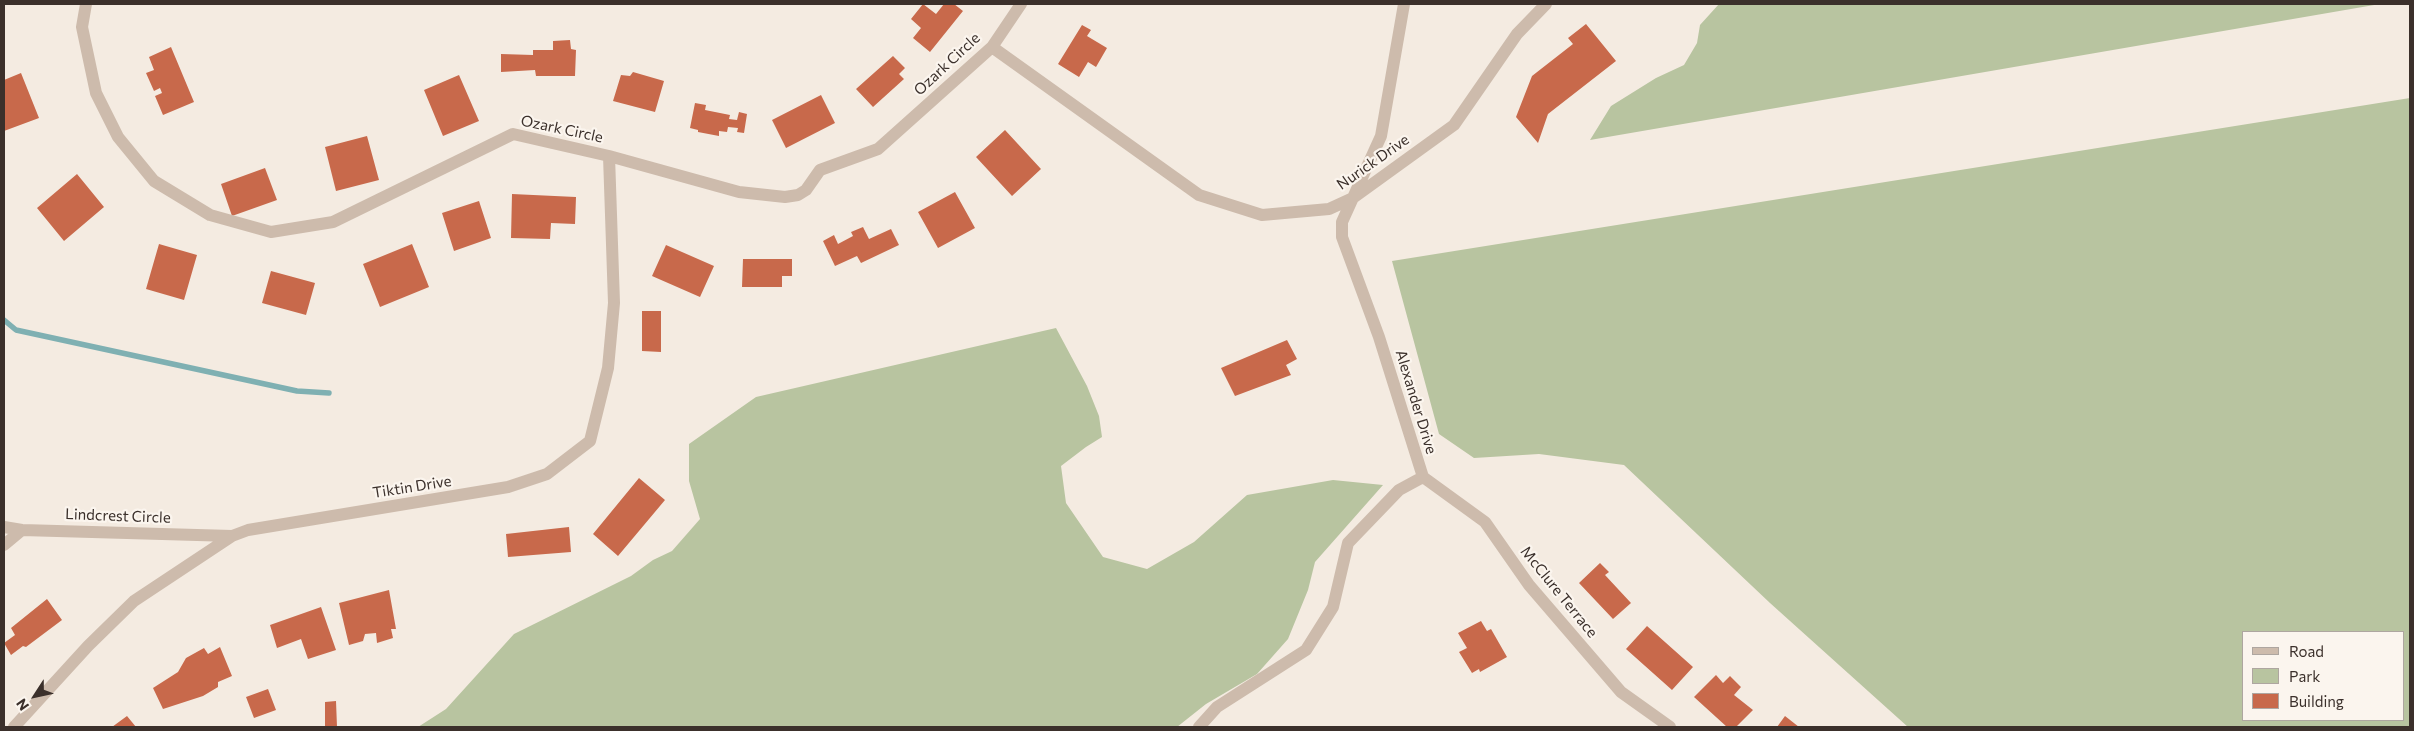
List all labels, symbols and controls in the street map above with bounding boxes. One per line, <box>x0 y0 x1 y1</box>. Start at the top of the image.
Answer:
street label: Ozark Circle <box>910 29 984 99</box>
street label: Ozark Circle <box>519 112 605 146</box>
street label: Nurick Drive <box>1333 130 1413 194</box>
street label: Alexander Drive <box>1392 348 1440 456</box>
street label: Tiktin Drive <box>371 472 453 502</box>
street label: Lindcrest Circle <box>65 505 171 527</box>
street label: McClure Terrace <box>1517 543 1601 641</box>
legend <box>2242 631 2404 721</box>
text: Road <box>2289 642 2324 660</box>
text: Park <box>2289 667 2320 685</box>
north arrow <box>10 671 60 721</box>
text: Building <box>2289 692 2344 710</box>
text: N <box>12 696 32 714</box>

